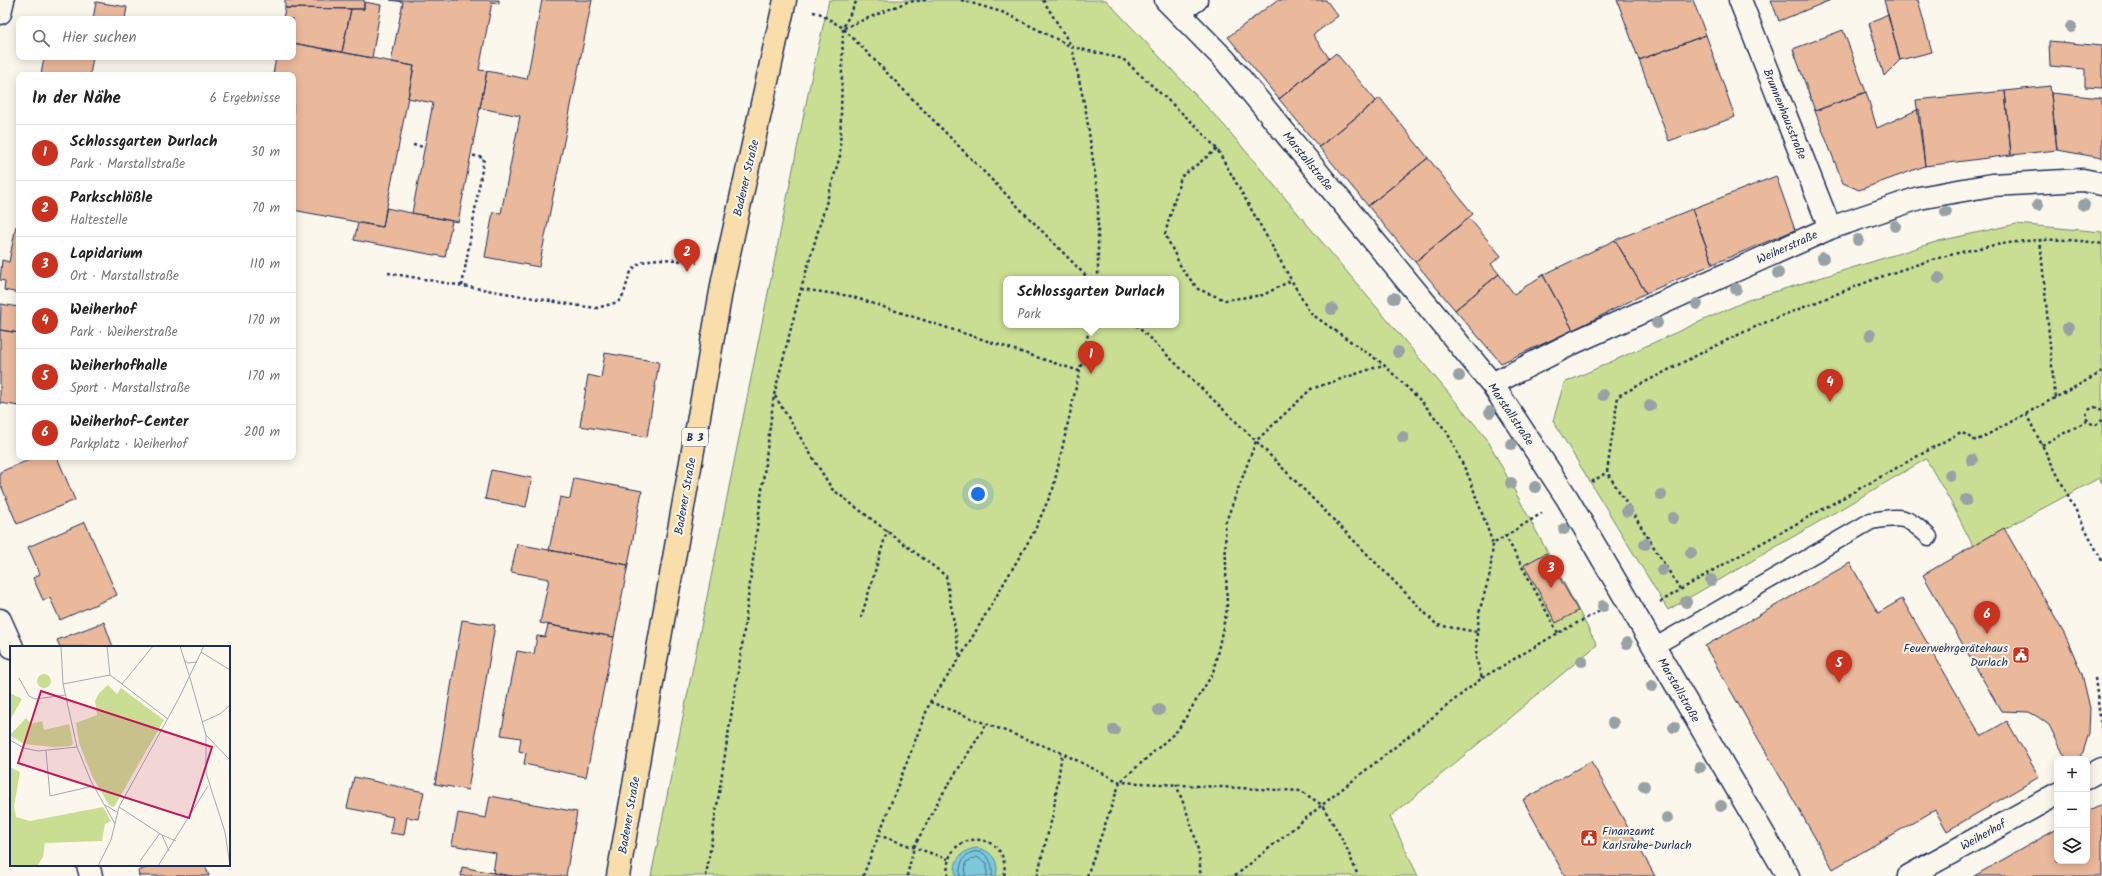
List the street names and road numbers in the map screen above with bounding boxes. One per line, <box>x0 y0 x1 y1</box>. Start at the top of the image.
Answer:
street label: Brunnenhausstraße <box>1758 66 1812 163</box>
street label: Marstallstraße <box>1278 127 1338 196</box>
street label: Badener Straße <box>728 137 765 218</box>
street label: Weiherstraße <box>1754 225 1821 269</box>
street label: Marstallstraße <box>1483 379 1539 450</box>
road number: B 3 <box>682 428 708 446</box>
street label: Badener Straße <box>669 455 702 536</box>
street label: Marstallstraße <box>1652 654 1705 727</box>
street label: Badener Straße <box>613 774 646 855</box>
street label: Weiherhof <box>1957 814 2011 856</box>

